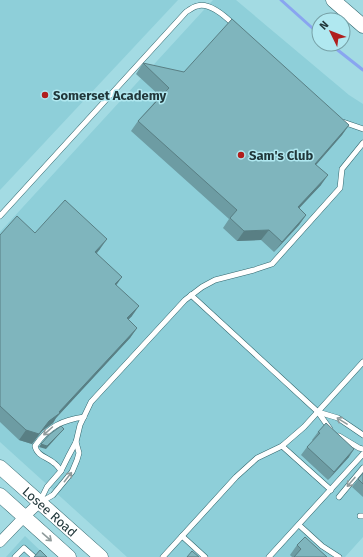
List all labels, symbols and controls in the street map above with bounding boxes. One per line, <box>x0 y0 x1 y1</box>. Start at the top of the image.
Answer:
north arrow <box>311 12 351 52</box>
text: N <box>317 18 331 33</box>
place label: Somerset Academy <box>53 88 167 103</box>
marker: Somerset Academy <box>40 90 50 100</box>
place label: Sam's Club <box>249 148 313 163</box>
marker: Sam's Club <box>236 150 246 160</box>
one-way arrow <box>336 416 348 424</box>
one-way arrow <box>43 427 54 436</box>
one-way arrow <box>64 472 72 483</box>
one-way arrow <box>346 477 355 488</box>
street label: Losee Road <box>20 484 80 540</box>
one-way arrow <box>41 532 51 541</box>

